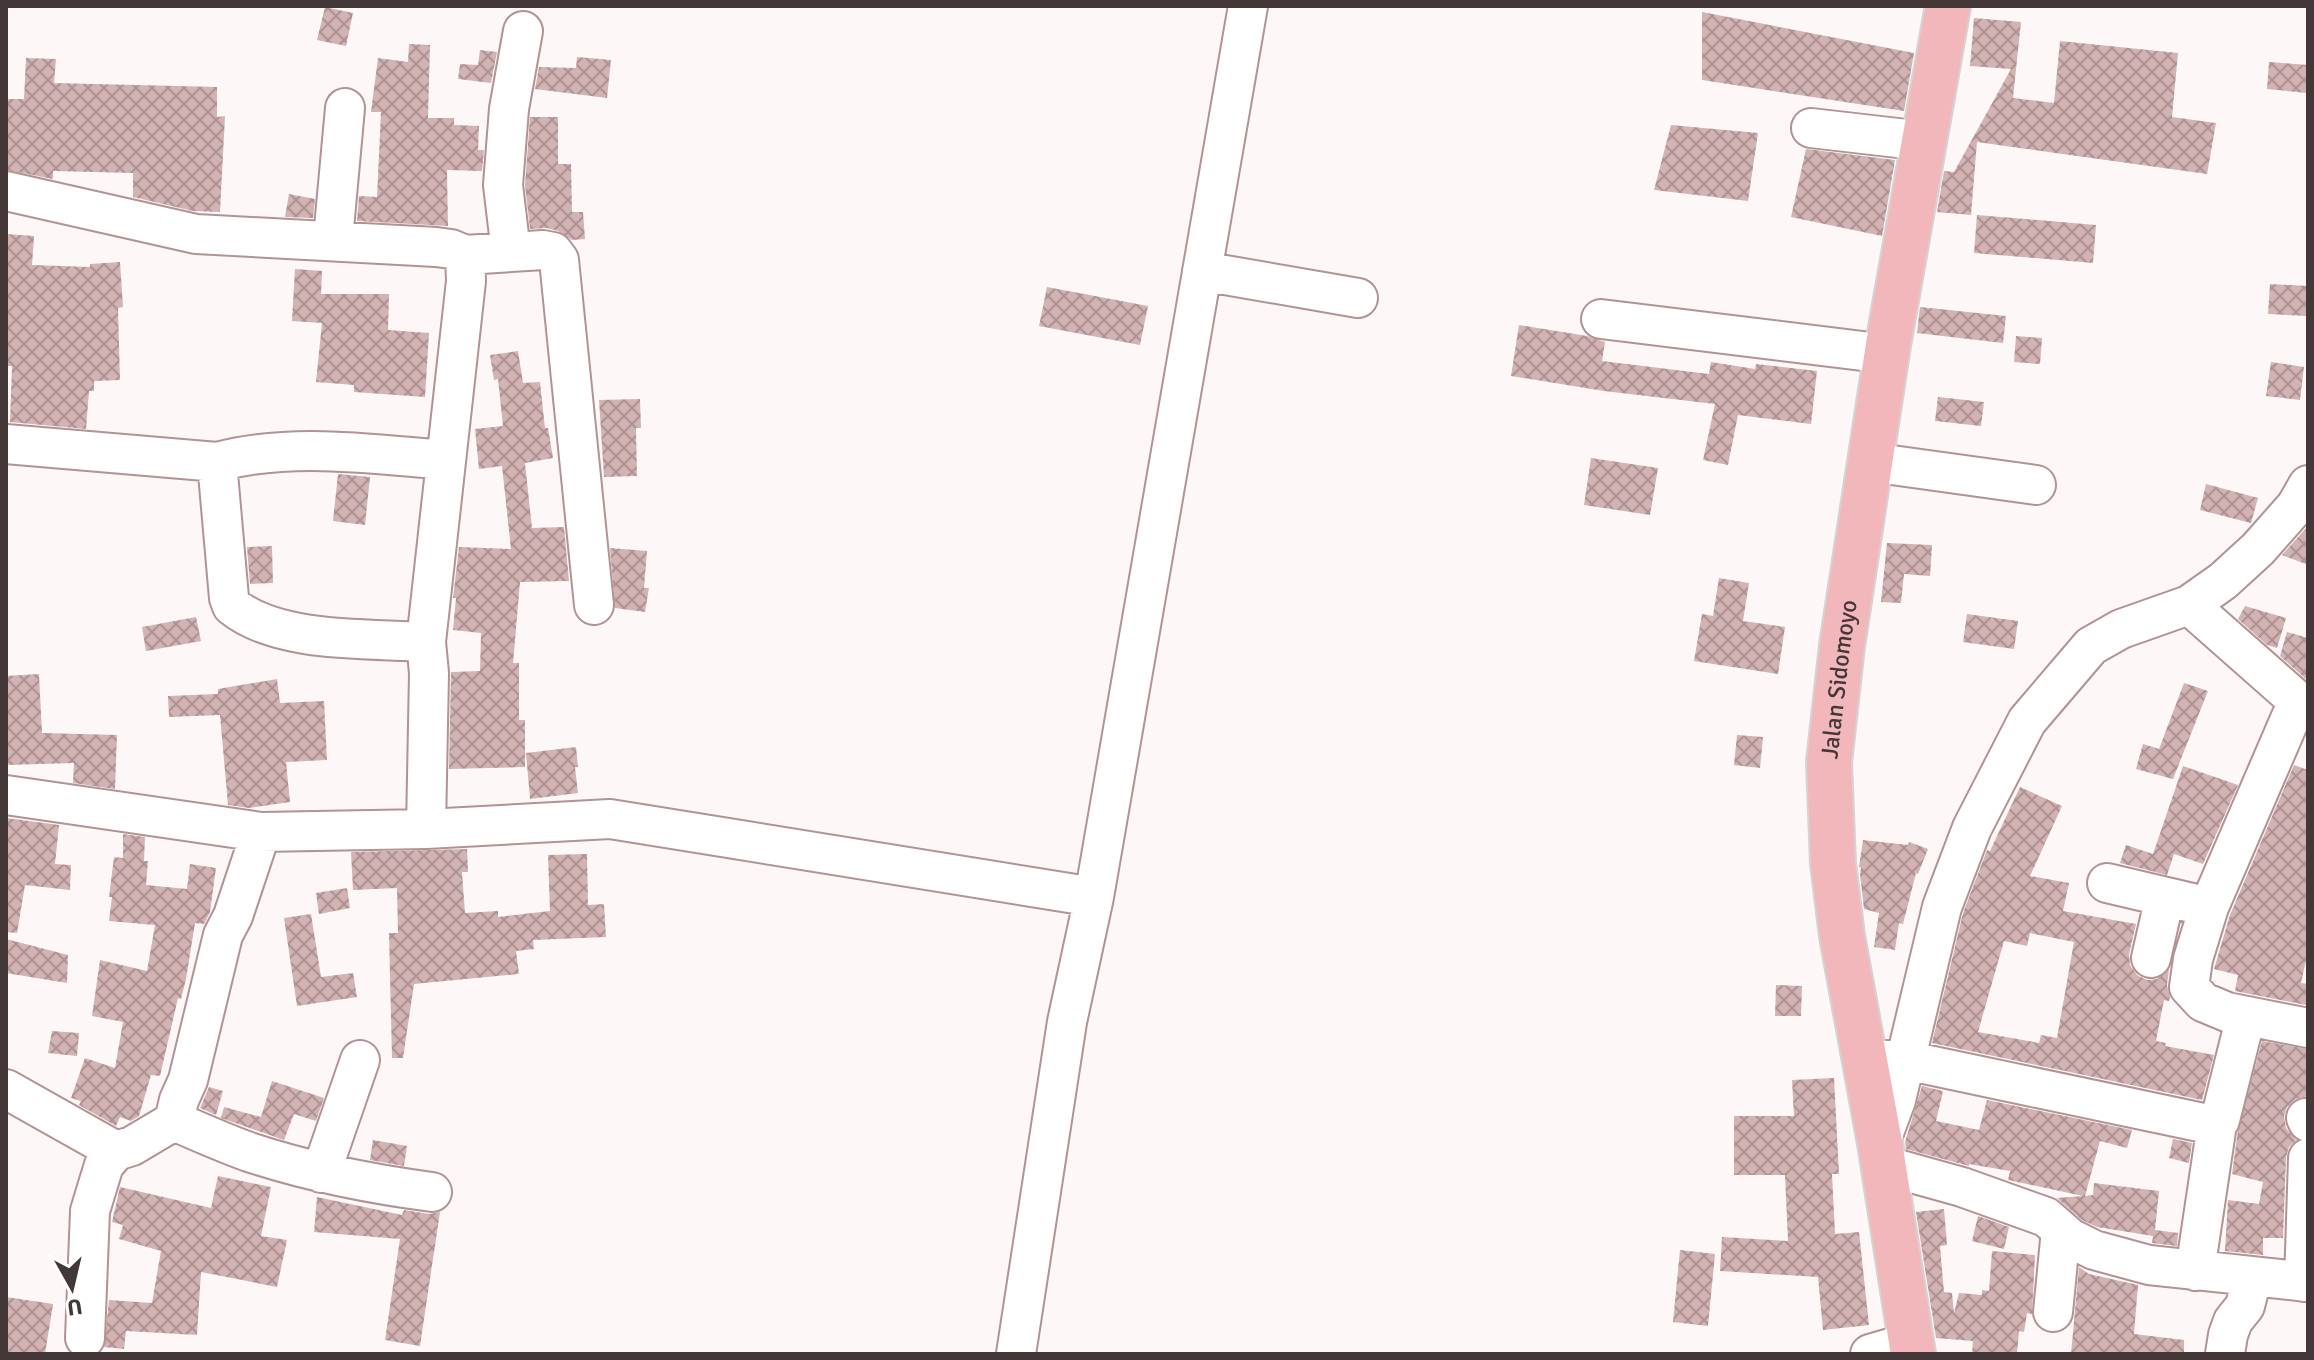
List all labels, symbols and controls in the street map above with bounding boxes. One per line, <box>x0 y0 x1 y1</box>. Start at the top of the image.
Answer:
street label: Jalan Sidomoyo <box>1814 598 1864 760</box>
north arrow <box>32 1248 112 1328</box>
text: U <box>65 1293 84 1322</box>

